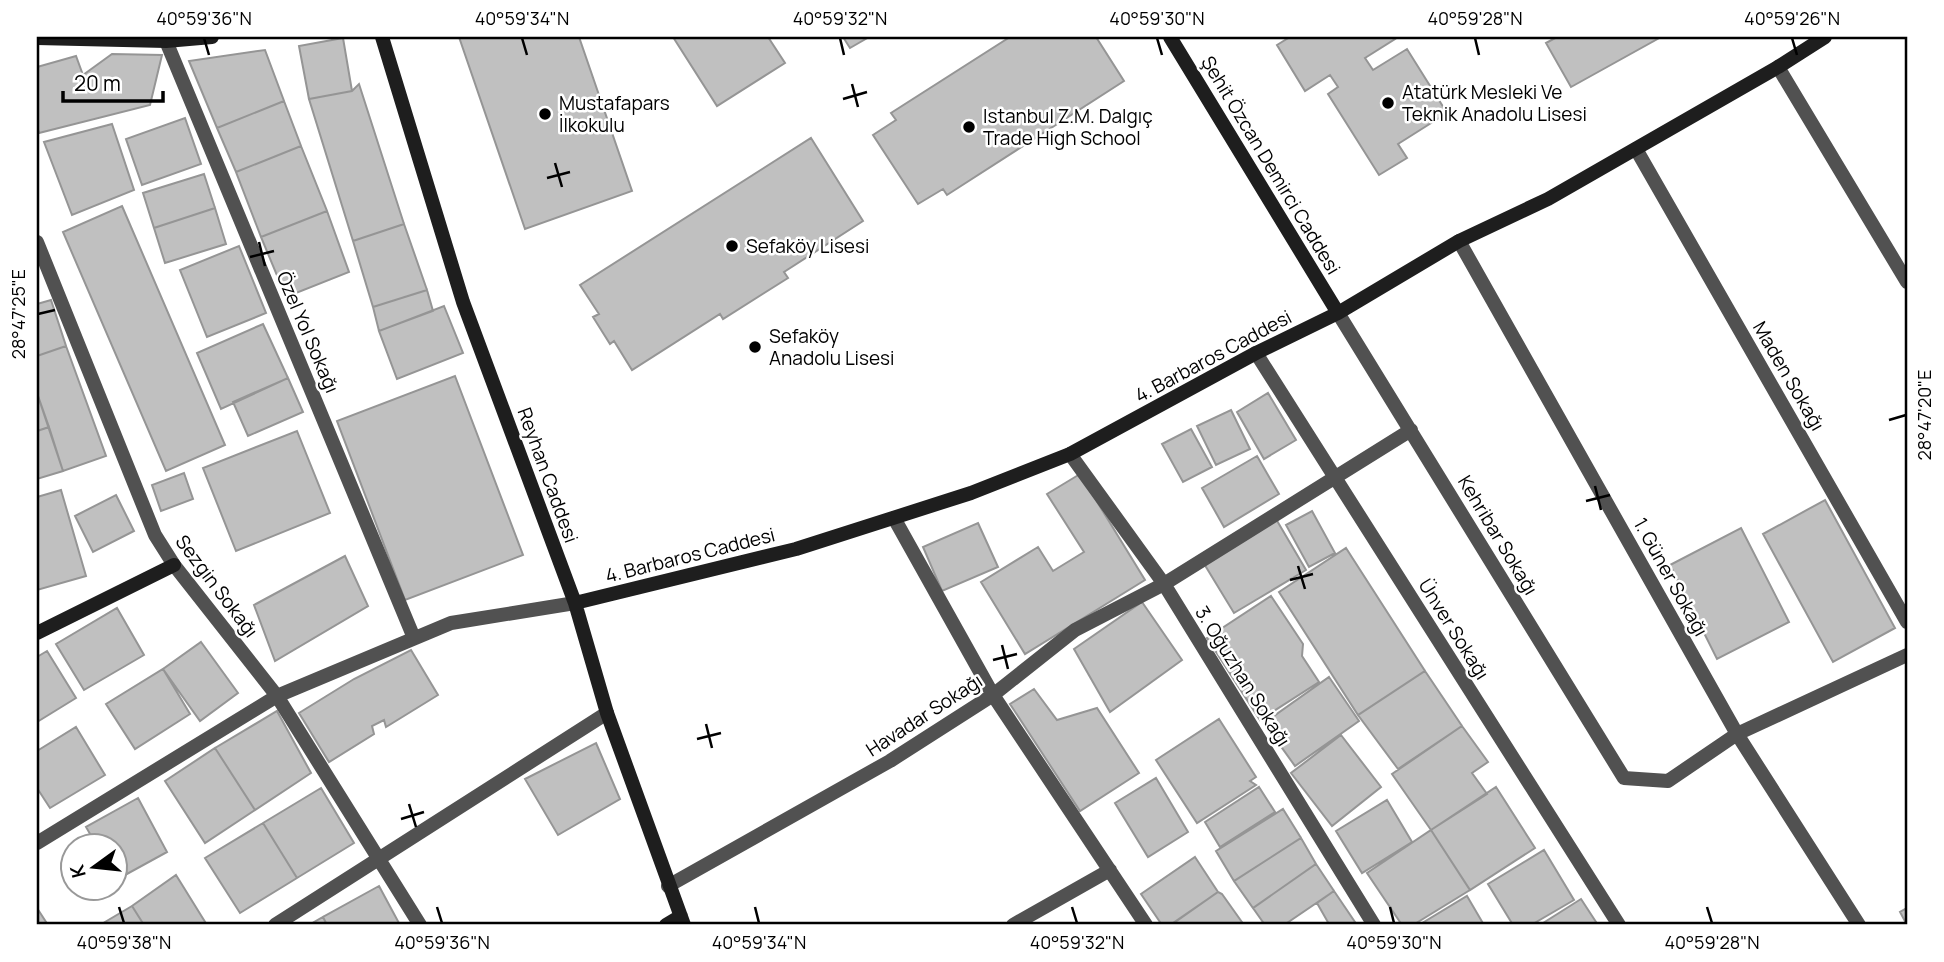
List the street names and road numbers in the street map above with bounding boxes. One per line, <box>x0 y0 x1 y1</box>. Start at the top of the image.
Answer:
street label: Şehit Özcan Demirci Caddesi <box>1195 51 1347 279</box>
street label: Özel Yol Sokağı <box>271 267 345 397</box>
street label: 4. Barbaros Caddesi <box>1130 304 1296 408</box>
street label: Maden Sokağı <box>1747 317 1831 435</box>
street label: Reyhan Caddesi <box>511 404 585 546</box>
street label: Kehribar Sokağı <box>1452 470 1544 600</box>
street label: 1. Güner Sokağı <box>1628 513 1714 641</box>
street label: 4. Barbaros Caddesi <box>602 521 778 589</box>
street label: Sezgin Sokağı <box>170 529 264 643</box>
street label: Ünver Sokağı <box>1413 574 1495 684</box>
street label: 3. Oğuzhan Sokağı <box>1189 601 1297 751</box>
street label: Havadar Sokağı <box>861 668 987 762</box>

